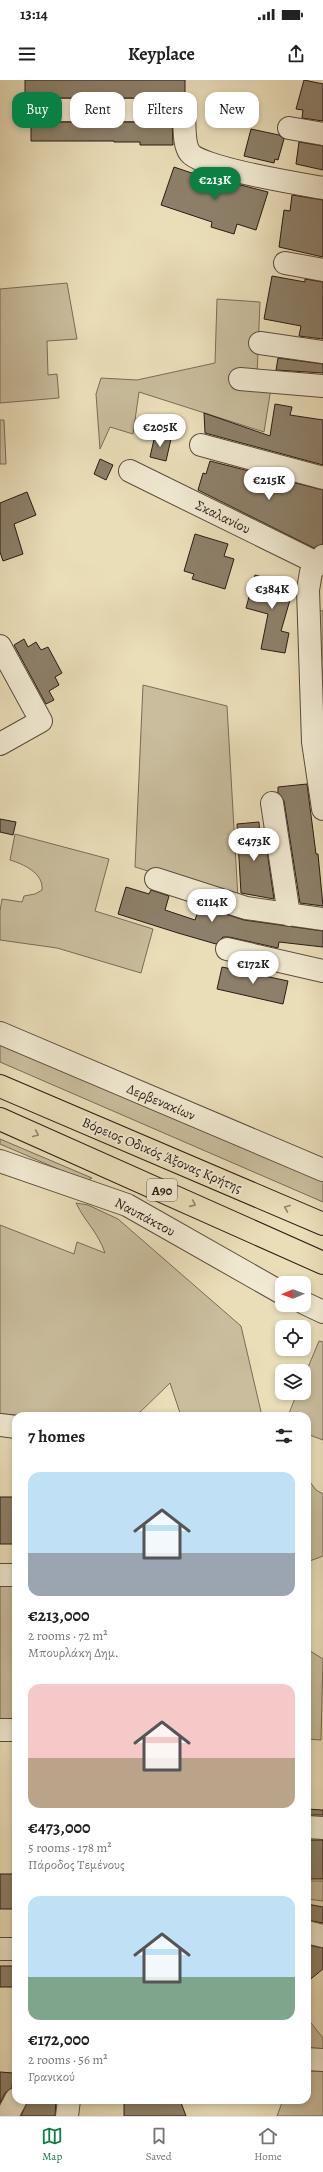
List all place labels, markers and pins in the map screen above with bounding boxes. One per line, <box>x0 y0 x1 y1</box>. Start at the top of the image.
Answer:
pin: €213K <box>187 167 243 201</box>
pin: €205K <box>132 414 188 448</box>
pin: €215K <box>241 467 297 501</box>
pin: €384K <box>244 576 300 610</box>
pin: €473K <box>226 828 282 862</box>
pin: €114K <box>184 889 240 923</box>
pin: €172K <box>225 951 281 985</box>

